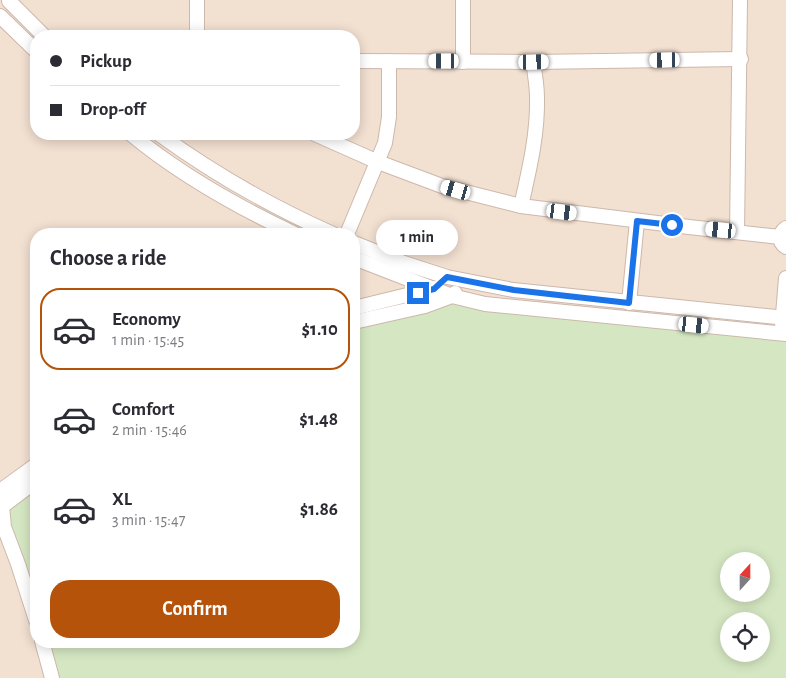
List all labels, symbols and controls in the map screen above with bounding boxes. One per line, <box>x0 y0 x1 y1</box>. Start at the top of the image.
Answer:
text: Pickup <box>80 52 132 71</box>
car <box>649 52 680 68</box>
car <box>429 54 459 69</box>
car <box>518 54 549 70</box>
text: Drop-off <box>80 100 145 119</box>
car <box>439 179 472 201</box>
car <box>546 203 577 221</box>
route start <box>661 214 683 236</box>
callout: 1 min <box>377 220 459 256</box>
car <box>705 221 736 239</box>
text: 1 min <box>400 229 434 245</box>
text: Choose a ride <box>50 247 166 269</box>
route end <box>407 282 429 304</box>
icon: car <box>52 307 97 352</box>
text: Economy <box>112 310 181 329</box>
car <box>678 316 709 334</box>
text: $1.10 <box>302 320 338 339</box>
text: 1 min · 15:45 <box>112 332 184 348</box>
icon: car <box>52 397 97 442</box>
text: Comfort <box>112 400 174 419</box>
text: $1.48 <box>299 410 338 429</box>
text: 2 min · 15:46 <box>112 422 187 438</box>
icon: car <box>52 487 97 532</box>
text: XL <box>112 490 132 509</box>
text: $1.86 <box>300 500 338 519</box>
text: 3 min · 15:47 <box>112 512 185 528</box>
north arrow <box>720 552 770 602</box>
map controls <box>720 552 770 662</box>
button: Confirm <box>50 580 340 638</box>
button: locate <box>720 612 770 662</box>

